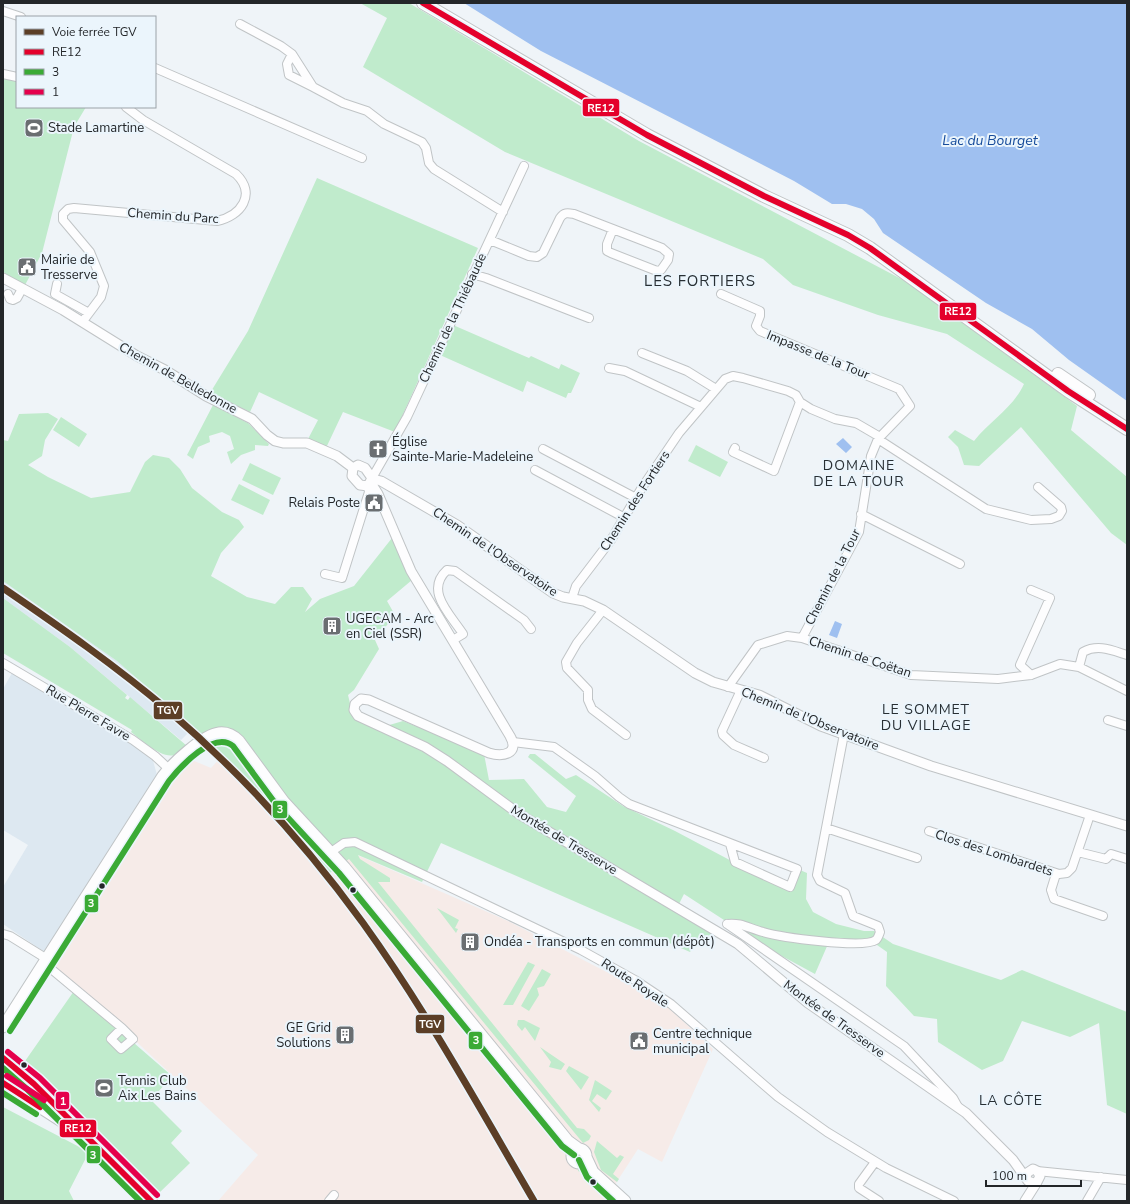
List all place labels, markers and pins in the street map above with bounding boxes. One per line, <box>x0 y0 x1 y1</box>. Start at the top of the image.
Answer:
sports icon: Stade Lamartine <box>23 117 45 139</box>
place label: Stade Lamartine <box>48 119 144 137</box>
place label: Mairie de Tresserve <box>41 251 97 284</box>
public building icon: Mairie de Tresserve <box>16 256 38 278</box>
place label: Église Sainte-Marie-Madeleine <box>392 432 533 466</box>
church icon: Église Sainte-Marie-Madeleine <box>367 438 389 460</box>
public building icon: Relais Poste <box>363 492 385 514</box>
place label: Relais Poste <box>288 494 360 512</box>
place label: UGECAM - Arc en Ciel (SSR) <box>346 610 434 643</box>
building icon: UGECAM - Arc en Ciel (SSR) <box>321 615 343 637</box>
unlabelled marker <box>97 881 107 891</box>
unlabelled marker <box>348 885 358 895</box>
building icon: Ondéa - Transports en commun (dépôt) <box>459 931 481 953</box>
place label: Ondéa - Transports en commun (dépôt) <box>484 933 715 951</box>
place label: GE Grid Solutions <box>276 1019 331 1052</box>
building icon: GE Grid Solutions <box>334 1024 356 1046</box>
place label: Centre technique municipal <box>653 1025 752 1058</box>
public building icon: Centre technique municipal <box>628 1030 650 1052</box>
unlabelled marker <box>19 1060 29 1070</box>
place label: Tennis Club Aix Les Bains <box>118 1072 197 1105</box>
sports icon: Tennis Club Aix Les Bains <box>93 1077 115 1099</box>
unlabelled marker <box>588 1177 598 1187</box>

